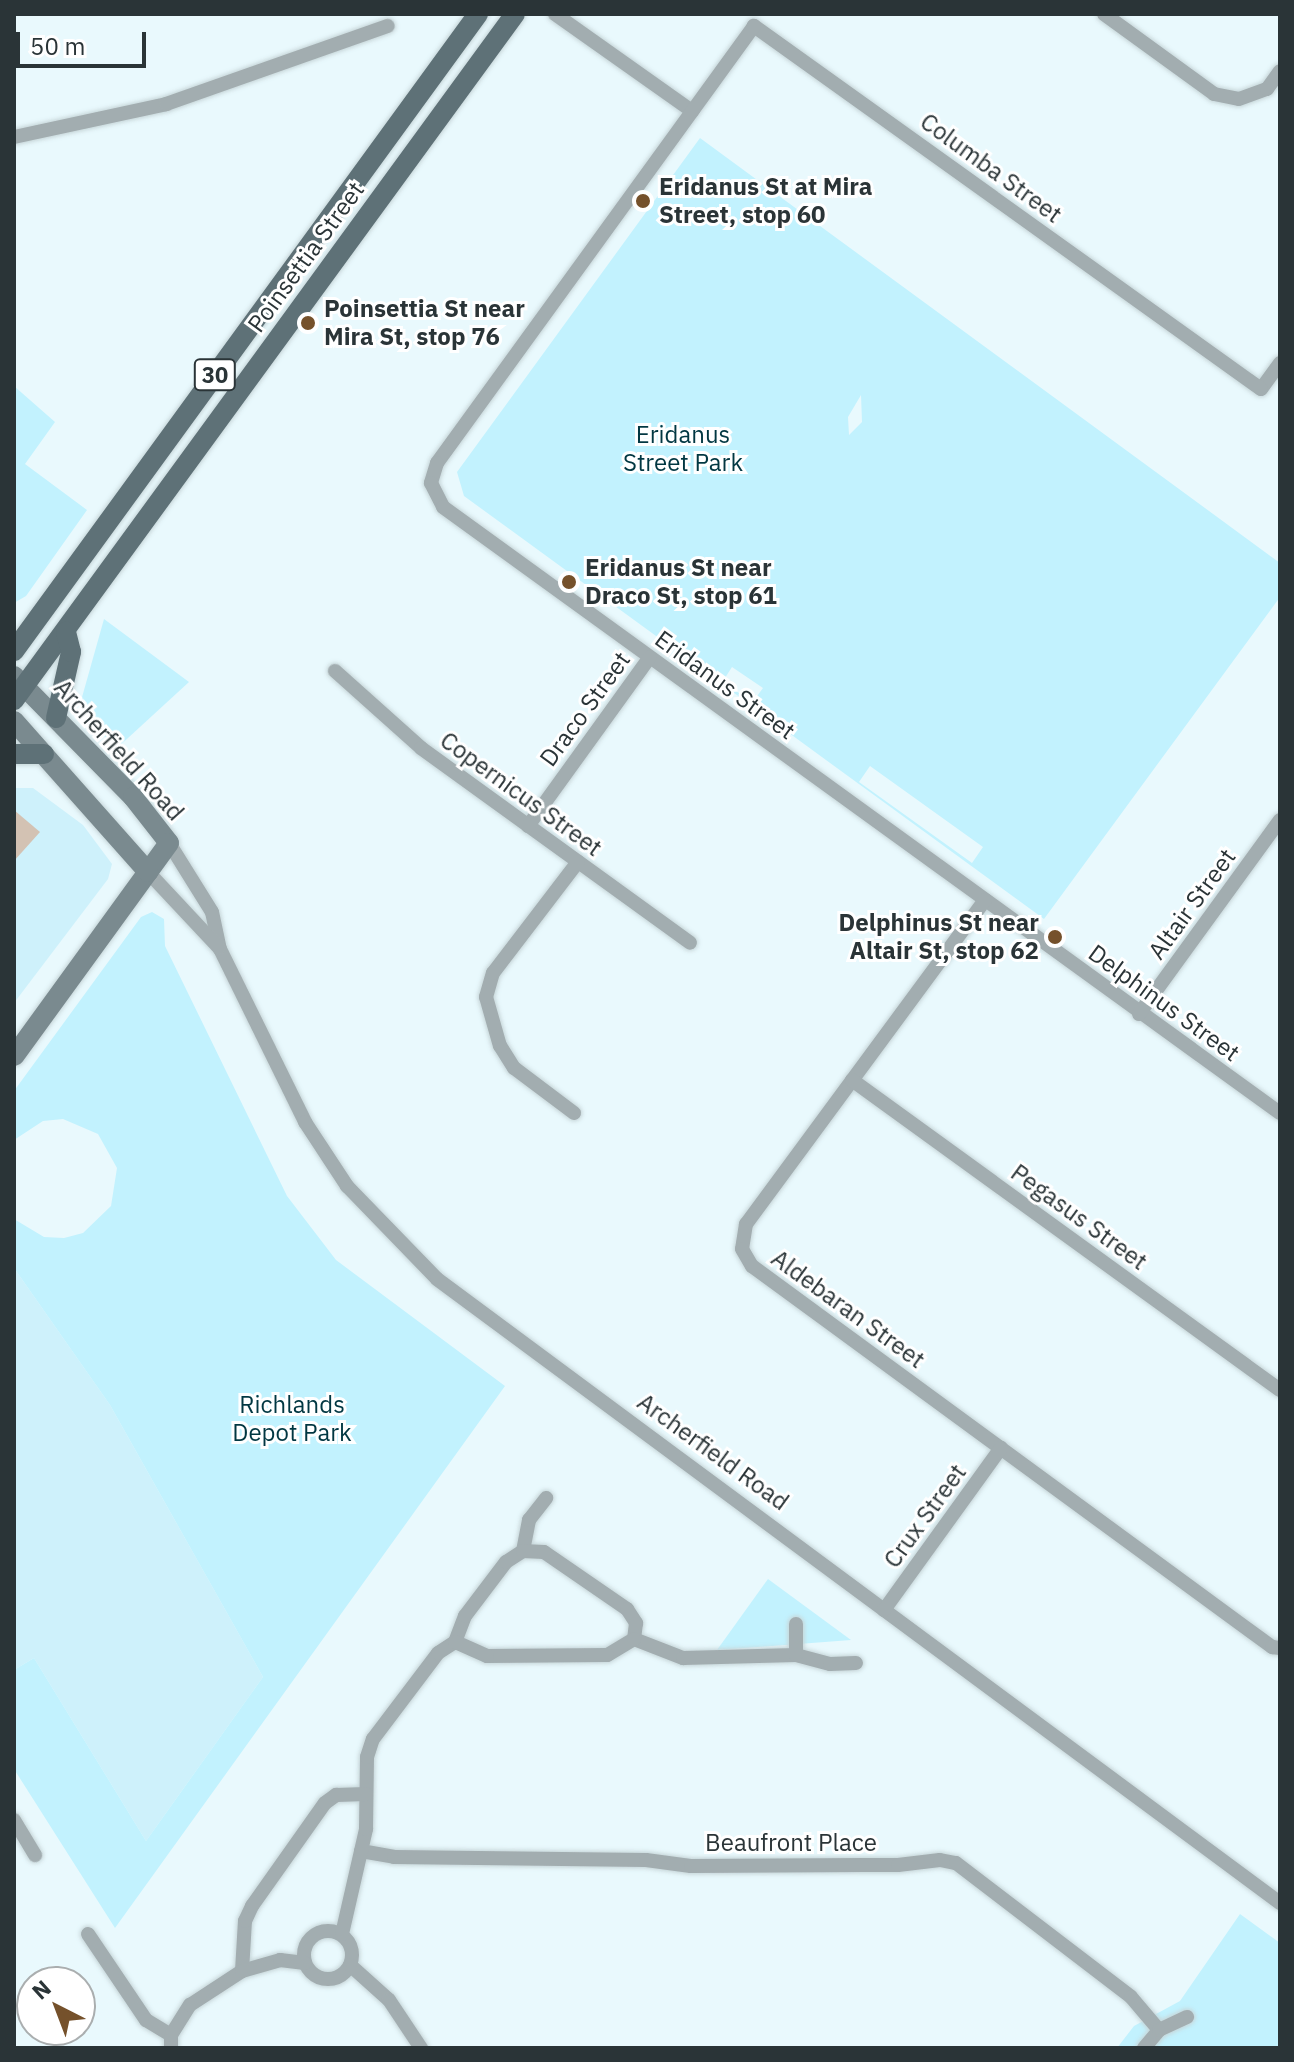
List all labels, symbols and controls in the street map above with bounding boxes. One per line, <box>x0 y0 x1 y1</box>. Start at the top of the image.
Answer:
scale bar <box>20 16 150 66</box>
text: 50 m <box>30 30 85 62</box>
street label: Columba Street <box>915 107 1067 229</box>
place label: Eridanus St at Mira Street, stop 60 <box>659 173 872 229</box>
street label: Poinsettia Street <box>242 176 370 338</box>
marker: Eridanus St at Mira Street, stop 60 <box>634 192 652 210</box>
place label: Poinsettia St near Mira St, stop 76 <box>324 295 525 351</box>
marker: Poinsettia St near Mira St, stop 76 <box>299 314 317 332</box>
road number: 30 <box>193 357 237 393</box>
park label: Eridanus Street Park <box>623 421 743 477</box>
place label: Eridanus St near Draco St, stop 61 <box>585 554 777 610</box>
marker: Eridanus St near Draco St, stop 61 <box>560 573 578 591</box>
street label: Eridanus Street <box>649 625 801 745</box>
street label: Draco Street <box>534 646 636 772</box>
street label: Archerfield Road <box>48 674 190 826</box>
street label: Copernicus Street <box>435 726 607 862</box>
street label: Altair Street <box>1142 843 1242 965</box>
place label: Delphinus St near Altair St, stop 62 <box>839 909 1039 965</box>
marker: Delphinus St near Altair St, stop 62 <box>1046 928 1064 946</box>
street label: Delphinus Street <box>1083 939 1245 1067</box>
street label: Pegasus Street <box>1005 1158 1153 1276</box>
street label: Aldebaran Street <box>766 1244 930 1374</box>
street label: Archerfield Road <box>632 1387 794 1517</box>
park label: Richlands Depot Park <box>232 1391 352 1447</box>
street label: Crux Street <box>878 1459 972 1573</box>
street label: Beaufront Place <box>705 1829 877 1857</box>
north arrow <box>16 1966 96 2046</box>
text: N <box>25 1973 57 2005</box>

